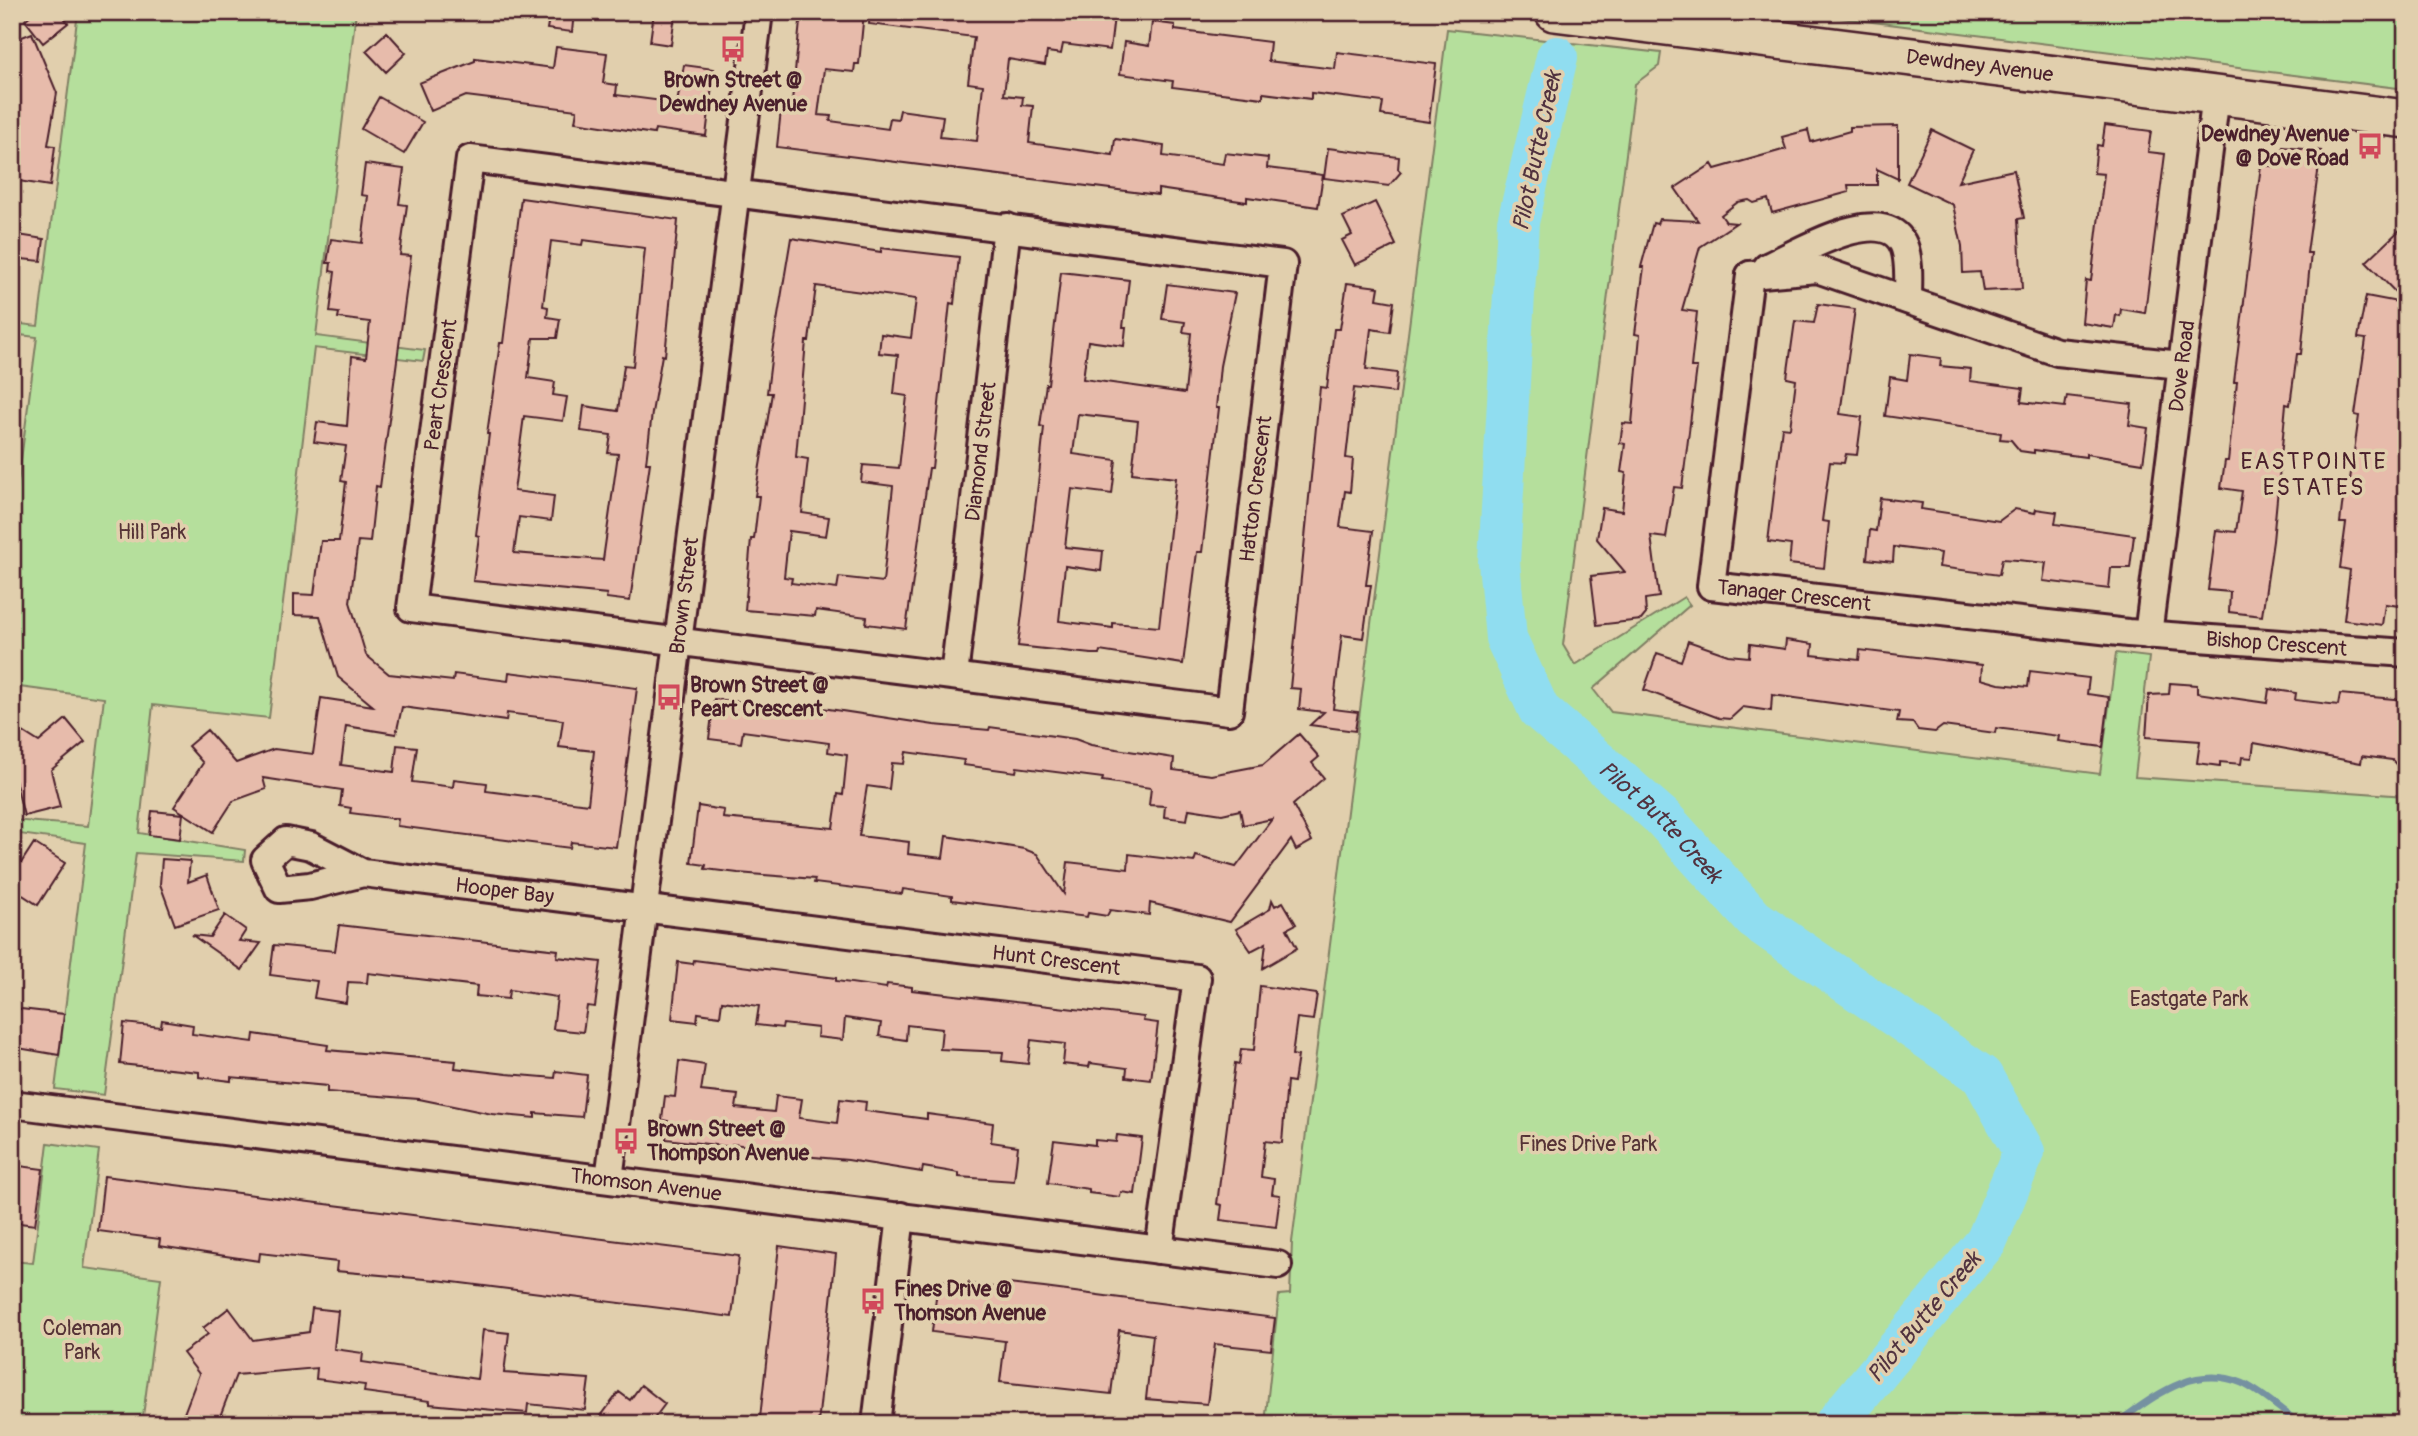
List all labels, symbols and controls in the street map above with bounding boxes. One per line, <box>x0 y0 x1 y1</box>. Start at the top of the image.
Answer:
bus stop icon: Brown Street @ Dewdney Avenue <box>718 34 748 64</box>
street label: Dewdney Avenue <box>1904 43 2056 88</box>
water label: Pilot Butte Creek <box>1506 66 1569 234</box>
place label: Brown Street @ Dewdney Avenue <box>659 67 808 118</box>
place label: Dewdney Avenue @ Dove Road <box>2201 121 2350 172</box>
bus stop icon: Dewdney Avenue @ Dove Road <box>2355 131 2385 161</box>
street label: Peart Crescent <box>418 317 464 453</box>
street label: Dove Road <box>2163 319 2201 414</box>
street label: Diamond Street <box>959 380 1002 523</box>
street label: Hatton Crescent <box>1234 414 1278 564</box>
district label: EASTPOINTE ESTATES <box>2240 447 2388 502</box>
park label: Hill Park <box>118 519 186 546</box>
street label: Brown Street <box>663 535 705 656</box>
street label: Tanager Crescent <box>1716 573 1873 618</box>
street label: Bishop Crescent <box>2205 625 2349 662</box>
place label: Brown Street @ Peart Crescent <box>690 672 829 723</box>
bus stop icon: Brown Street @ Peart Crescent <box>654 682 684 712</box>
water label: Pilot Butte Creek <box>1593 754 1730 891</box>
street label: Hooper Bay <box>454 871 555 910</box>
street label: Hunt Crescent <box>990 939 1122 982</box>
park label: Eastgate Park <box>2130 986 2248 1013</box>
place label: Brown Street @ Thompson Avenue <box>646 1116 810 1167</box>
bus stop icon: Brown Street @ Thompson Avenue <box>611 1126 641 1156</box>
park label: Fines Drive Park <box>1519 1131 1658 1158</box>
street label: Thomson Avenue <box>569 1162 724 1208</box>
water label: Pilot Butte Creek <box>1861 1244 1989 1389</box>
place label: Fines Drive @ Thomson Avenue <box>893 1276 1047 1327</box>
bus stop icon: Fines Drive @ Thomson Avenue <box>858 1286 888 1316</box>
park label: Coleman Park <box>42 1315 122 1366</box>

